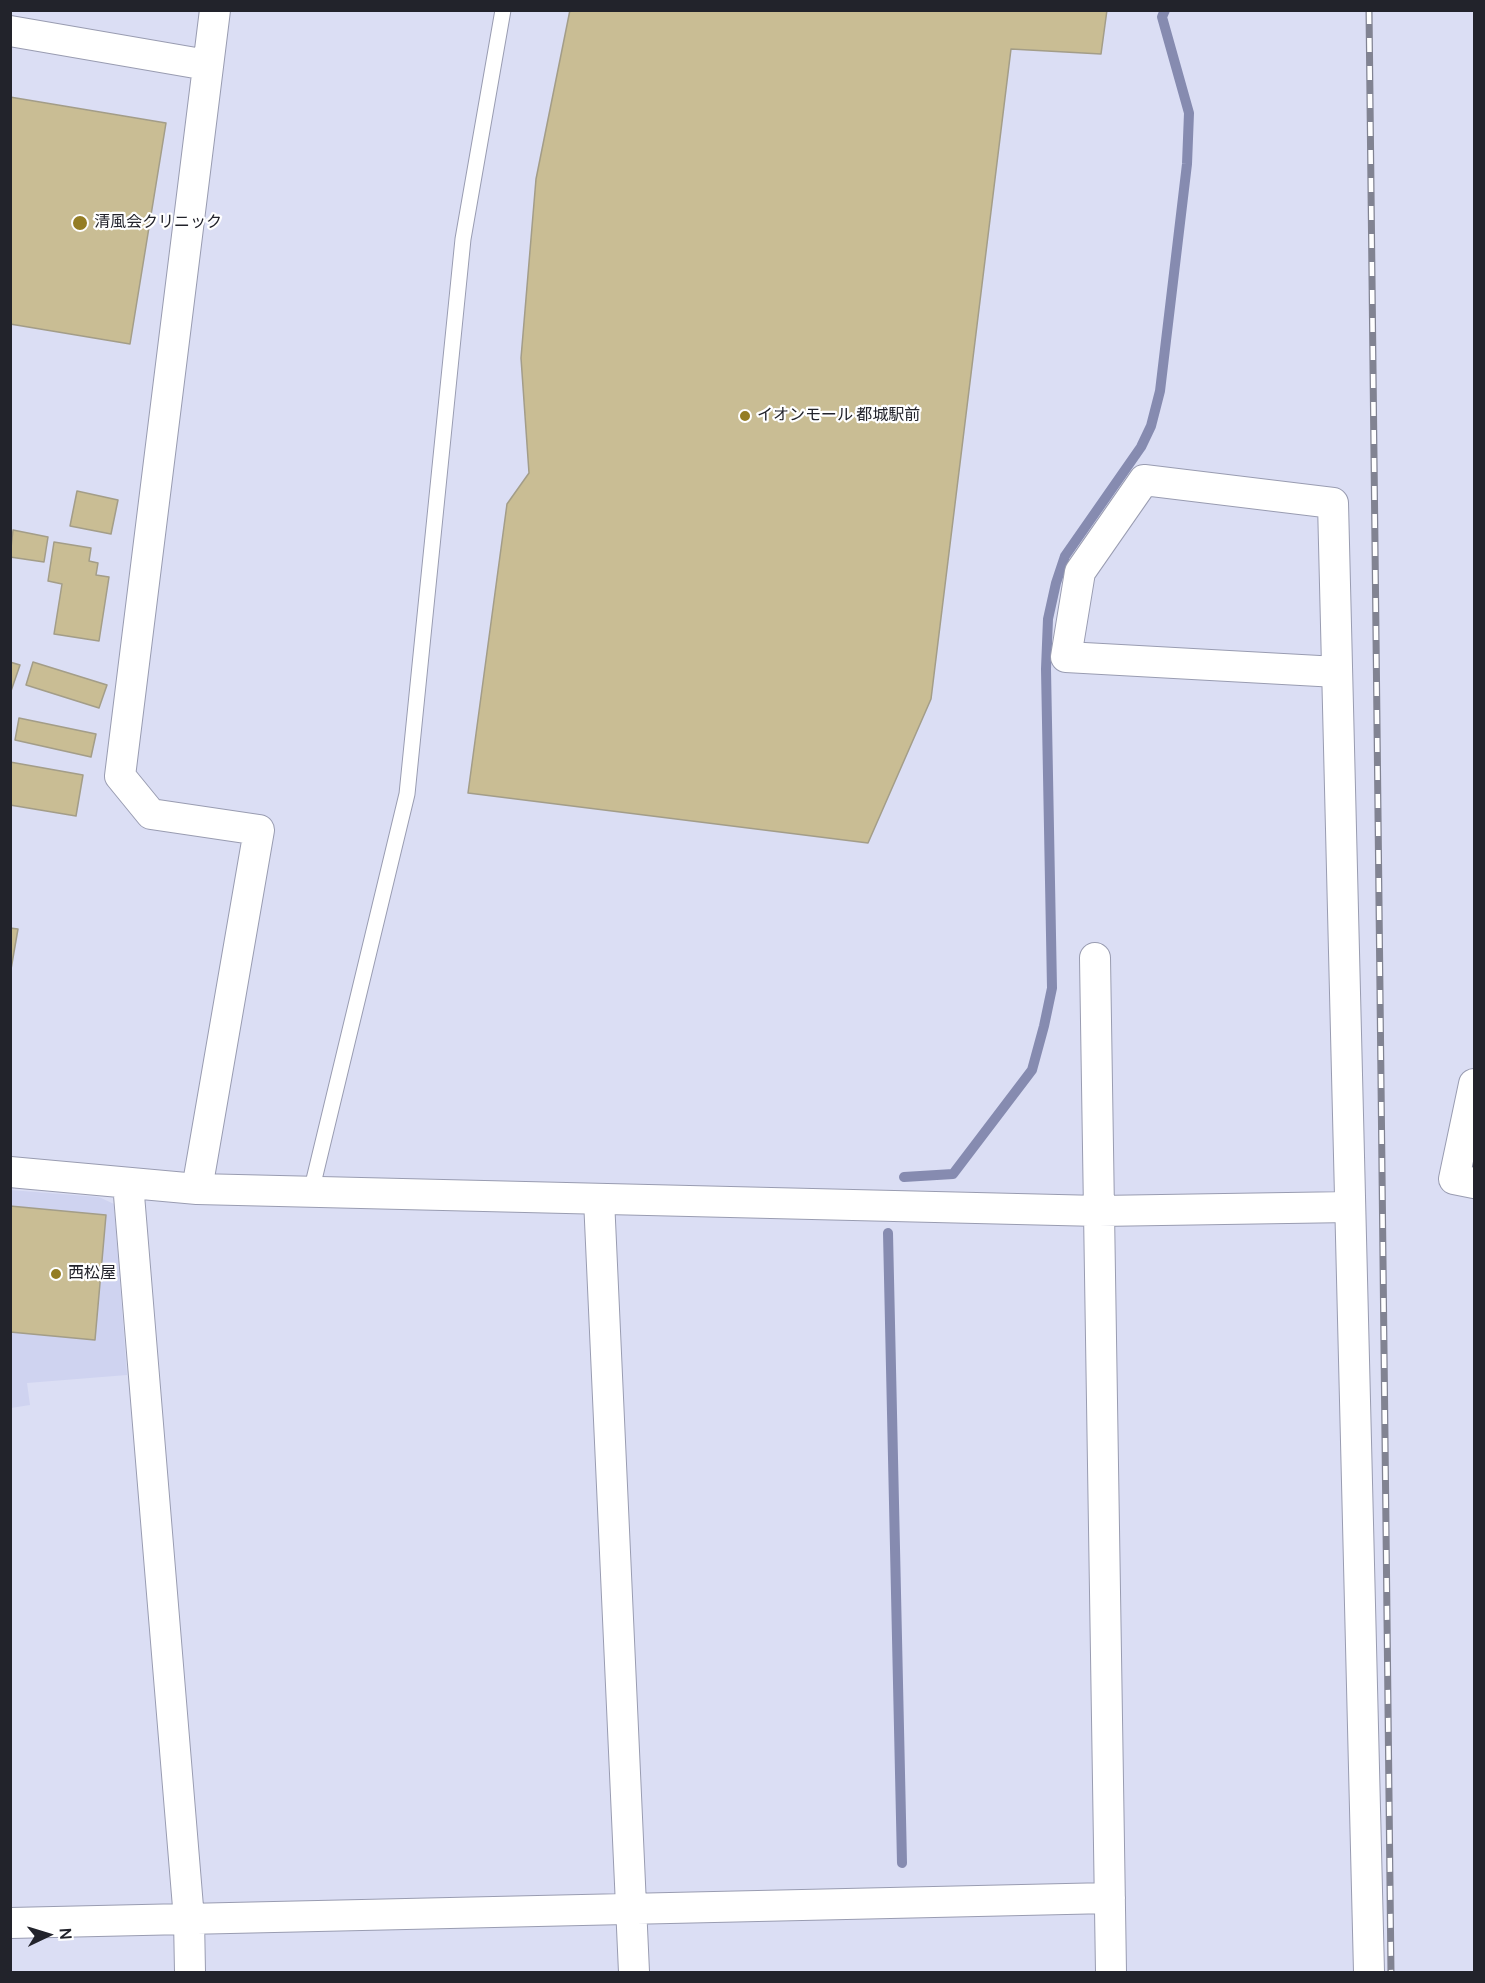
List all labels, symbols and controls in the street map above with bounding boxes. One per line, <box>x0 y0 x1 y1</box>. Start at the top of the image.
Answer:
place label: 清風会クリニック <box>94 213 222 233</box>
marker: 清風会クリニック <box>71 214 89 232</box>
place label: イオンモール 都城駅前 <box>757 406 920 426</box>
marker: イオンモール 都城駅前 <box>738 409 752 423</box>
place label: 西松屋 <box>68 1264 116 1284</box>
marker: 西松屋 <box>49 1267 63 1281</box>
north arrow <box>18 1905 78 1965</box>
text: N <box>55 1927 77 1940</box>

